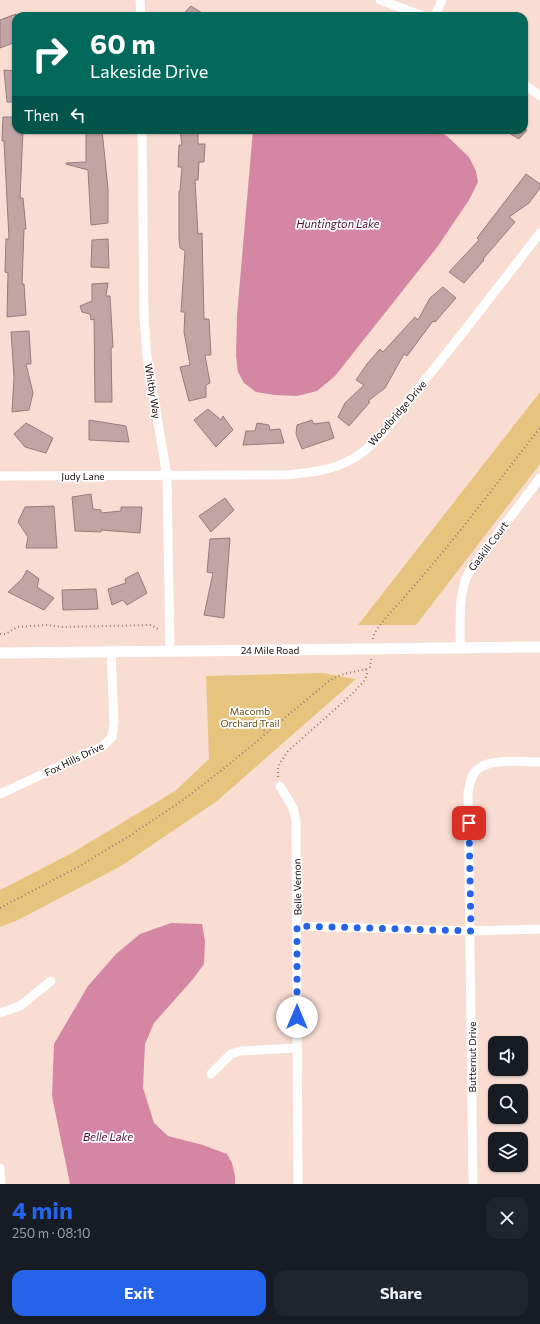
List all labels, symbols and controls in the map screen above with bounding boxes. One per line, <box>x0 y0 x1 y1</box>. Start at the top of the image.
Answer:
text: 60 m <box>90 26 156 60</box>
icon: right <box>24 28 76 80</box>
text: Lakeside Drive <box>90 60 208 82</box>
icon: left <box>67 104 89 126</box>
text: Then <box>24 106 59 124</box>
water label: Huntington Lake <box>296 217 380 230</box>
street label: Whitby Way <box>143 363 163 419</box>
street label: Woodbridge Drive <box>366 378 428 448</box>
street label: Judy Lane <box>61 470 105 482</box>
street label: Gaskill Court <box>466 519 510 573</box>
street label: 24 Mile Road <box>241 644 299 656</box>
park label: Macomb Orchard Trail <box>220 705 280 729</box>
street label: Fox Hills Drive <box>42 740 106 778</box>
pin <box>452 806 486 840</box>
icon: arrive <box>458 812 480 834</box>
street label: Belle Vernon <box>291 858 303 916</box>
position arrow <box>276 996 318 1038</box>
street label: Butternut Drive <box>466 1022 478 1092</box>
map controls <box>488 1036 528 1172</box>
button: sound <box>488 1036 528 1076</box>
button: search <box>488 1084 528 1124</box>
water label: Belle Lake <box>83 1130 133 1143</box>
button: layers <box>488 1132 528 1172</box>
text: 4 min <box>12 1195 73 1224</box>
button: close <box>486 1197 528 1239</box>
text: 250 m · 08:10 <box>12 1225 91 1241</box>
button: Exit <box>12 1270 266 1316</box>
button: Share <box>274 1270 528 1316</box>

